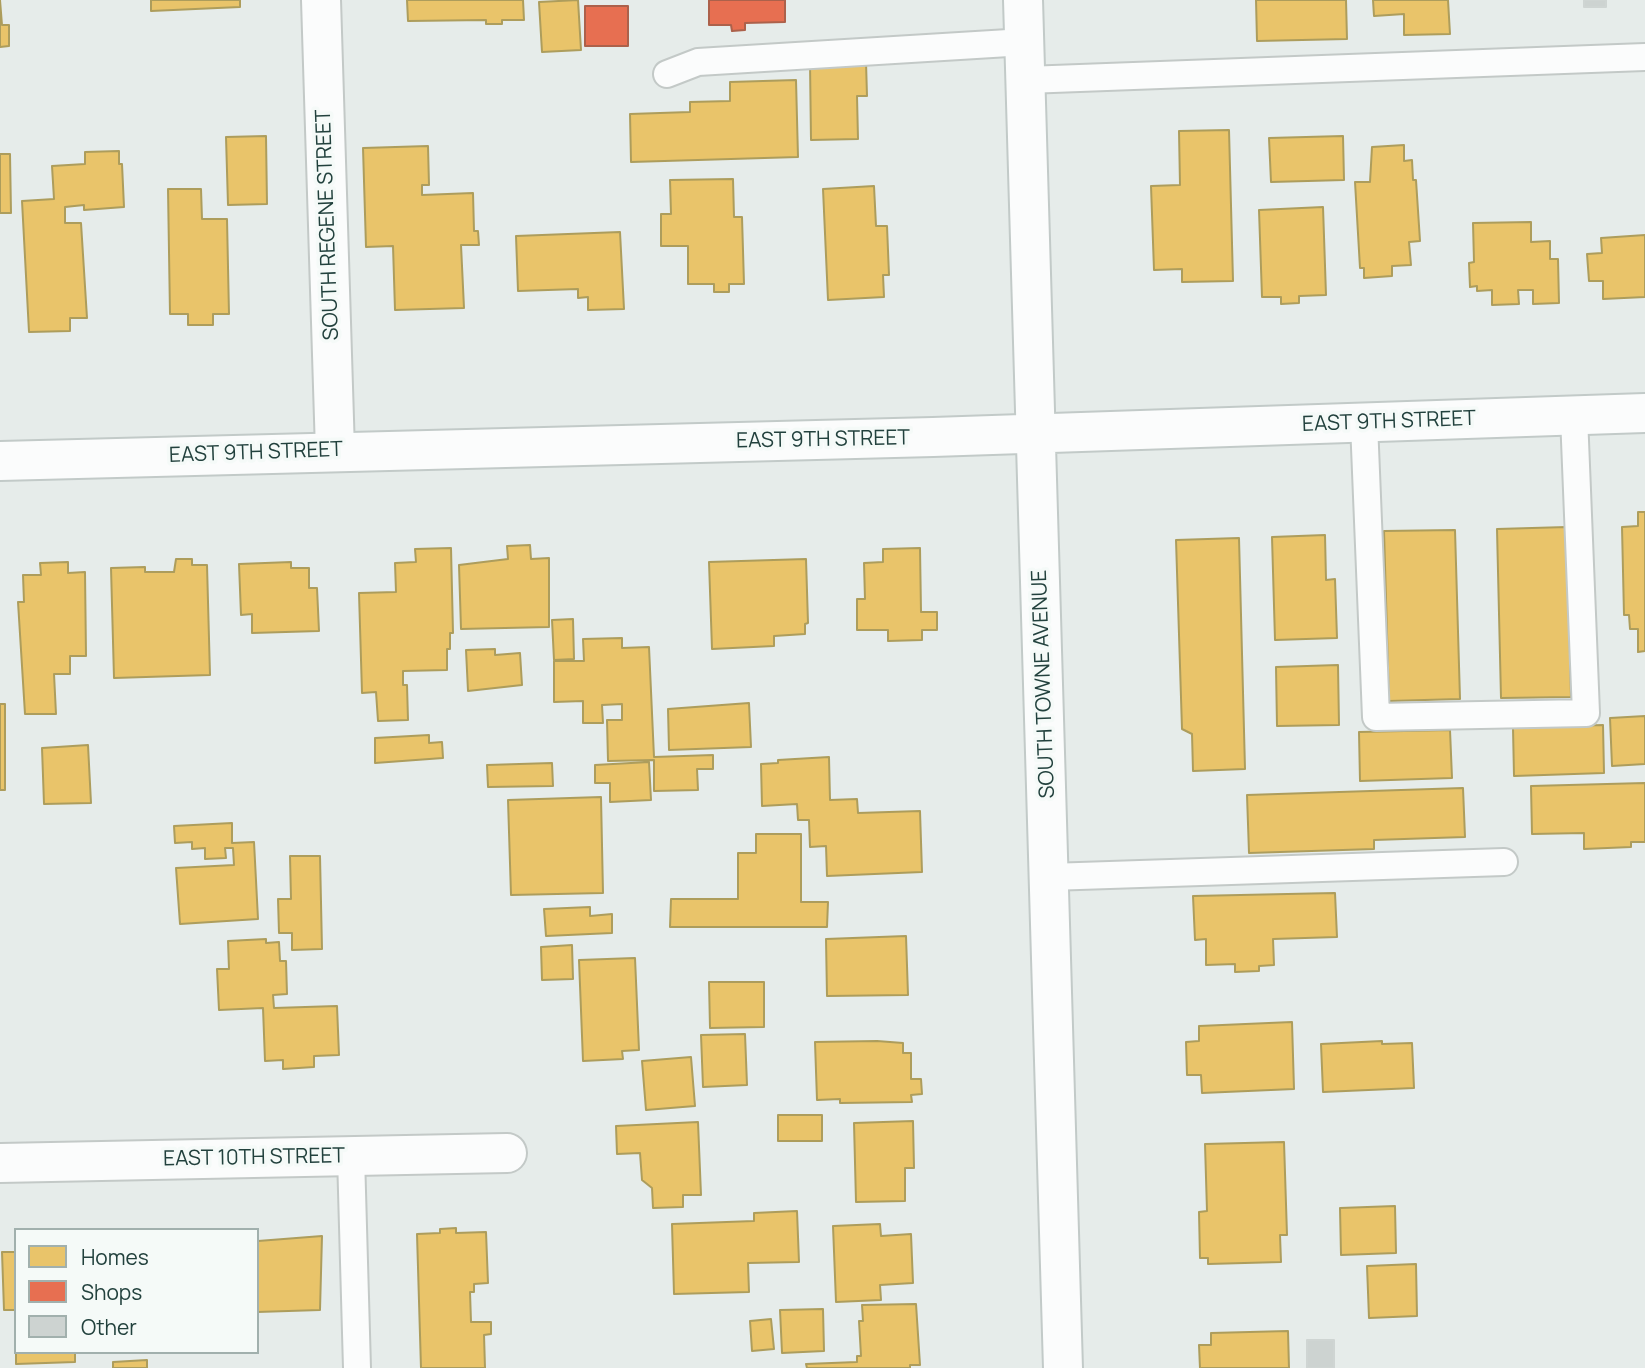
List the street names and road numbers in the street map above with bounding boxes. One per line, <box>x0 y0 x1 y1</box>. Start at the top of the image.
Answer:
street label: SOUTH REGENE STREET <box>311 109 345 341</box>
street label: EAST 9TH STREET <box>1302 406 1476 438</box>
street label: EAST 9TH STREET <box>736 426 910 454</box>
street label: EAST 9TH STREET <box>169 437 343 469</box>
street label: SOUTH TOWNE AVENUE <box>1027 569 1061 799</box>
street label: EAST 10TH STREET <box>163 1144 345 1172</box>

